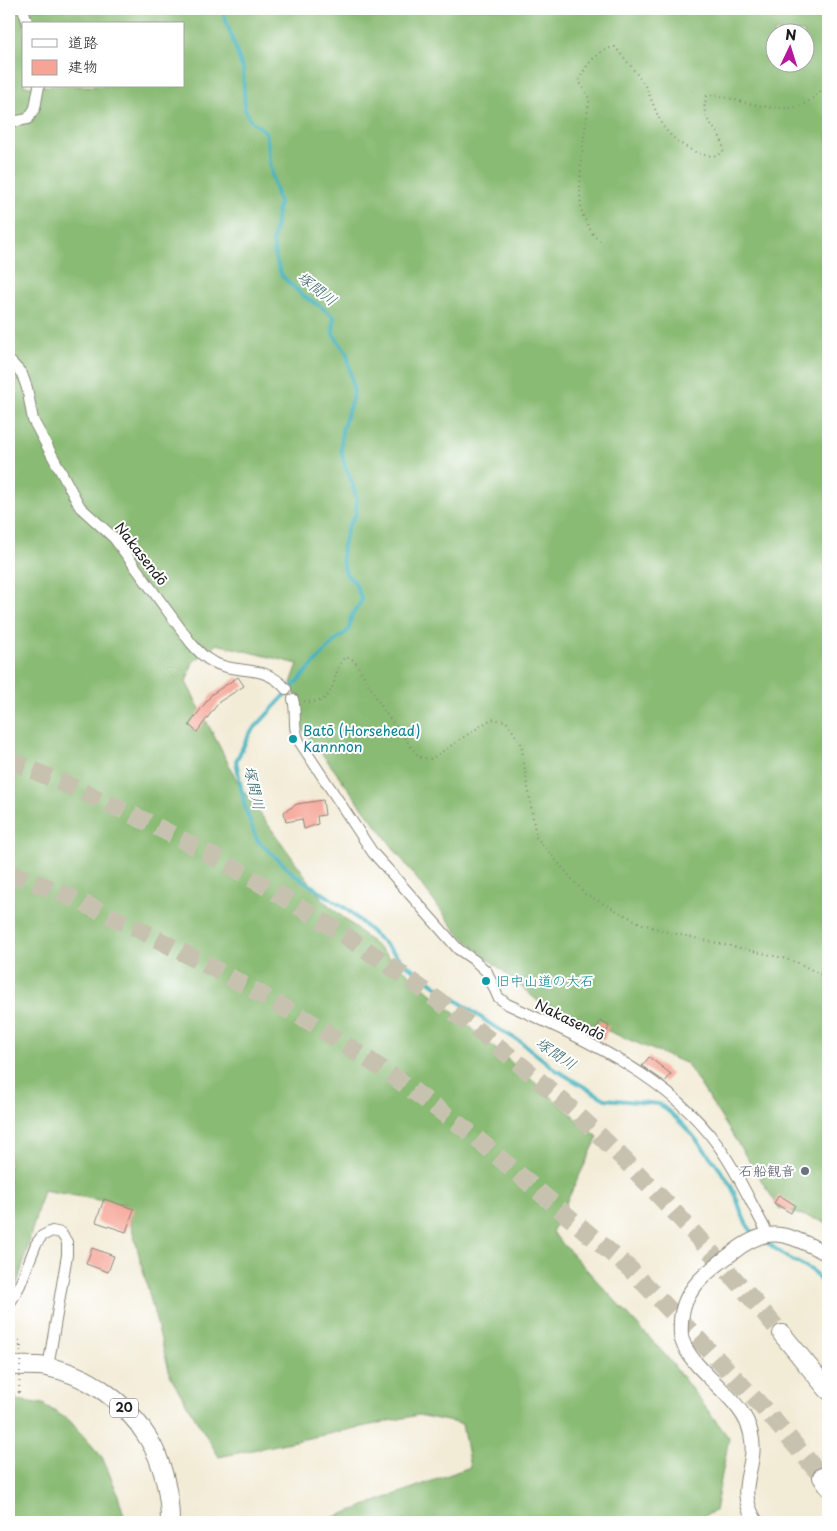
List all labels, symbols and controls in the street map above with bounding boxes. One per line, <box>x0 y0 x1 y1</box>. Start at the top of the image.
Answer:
legend <box>22 22 185 88</box>
north arrow <box>764 22 814 72</box>
text: N <box>785 24 797 45</box>
text: 道路 <box>68 30 98 53</box>
text: 建物 <box>68 54 98 77</box>
water label: 塚間川 <box>293 265 343 311</box>
street label: Nakasendō <box>110 518 173 590</box>
place label: Batō (Horsehead) Kannnon <box>303 720 420 757</box>
marker: Batō (Horsehead) Kannnon <box>287 733 299 745</box>
water label: 塚間川 <box>239 763 272 812</box>
place label: 旧中山道の大石 <box>496 970 594 991</box>
marker: 旧中山道の大石 <box>480 975 492 987</box>
street label: Nakasendō <box>532 994 609 1046</box>
water label: 塚間川 <box>532 1031 582 1075</box>
place label: 石船観音 <box>739 1160 795 1181</box>
marker: 石船観音 <box>799 1165 811 1177</box>
road number: 20 <box>110 1399 138 1418</box>

